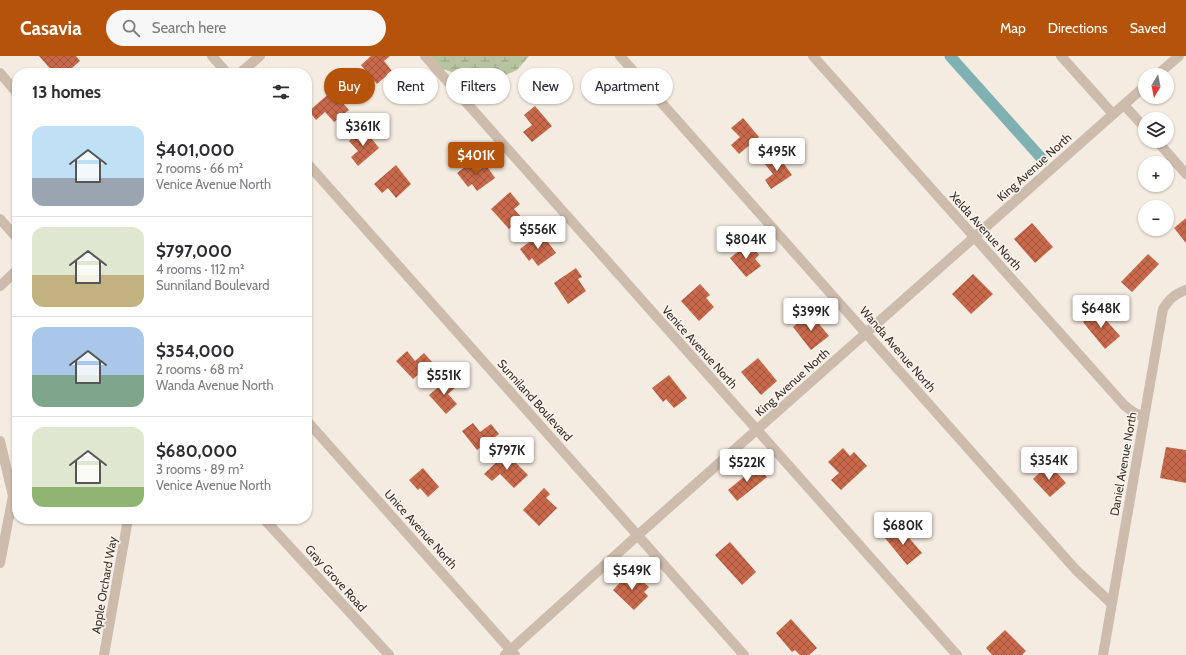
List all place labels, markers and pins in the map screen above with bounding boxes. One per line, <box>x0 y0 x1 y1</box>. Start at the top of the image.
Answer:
pin: $361K <box>335 113 391 147</box>
pin: $495K <box>749 138 805 172</box>
pin: $401K <box>448 142 504 176</box>
pin: $556K <box>510 216 566 250</box>
pin: $804K <box>718 226 774 260</box>
pin: $648K <box>1073 295 1129 329</box>
pin: $399K <box>783 298 839 332</box>
pin: $551K <box>416 362 472 396</box>
pin: $797K <box>479 437 535 471</box>
pin: $354K <box>1021 447 1077 481</box>
pin: $522K <box>719 449 775 483</box>
pin: $680K <box>875 512 931 546</box>
pin: $549K <box>604 557 660 591</box>

